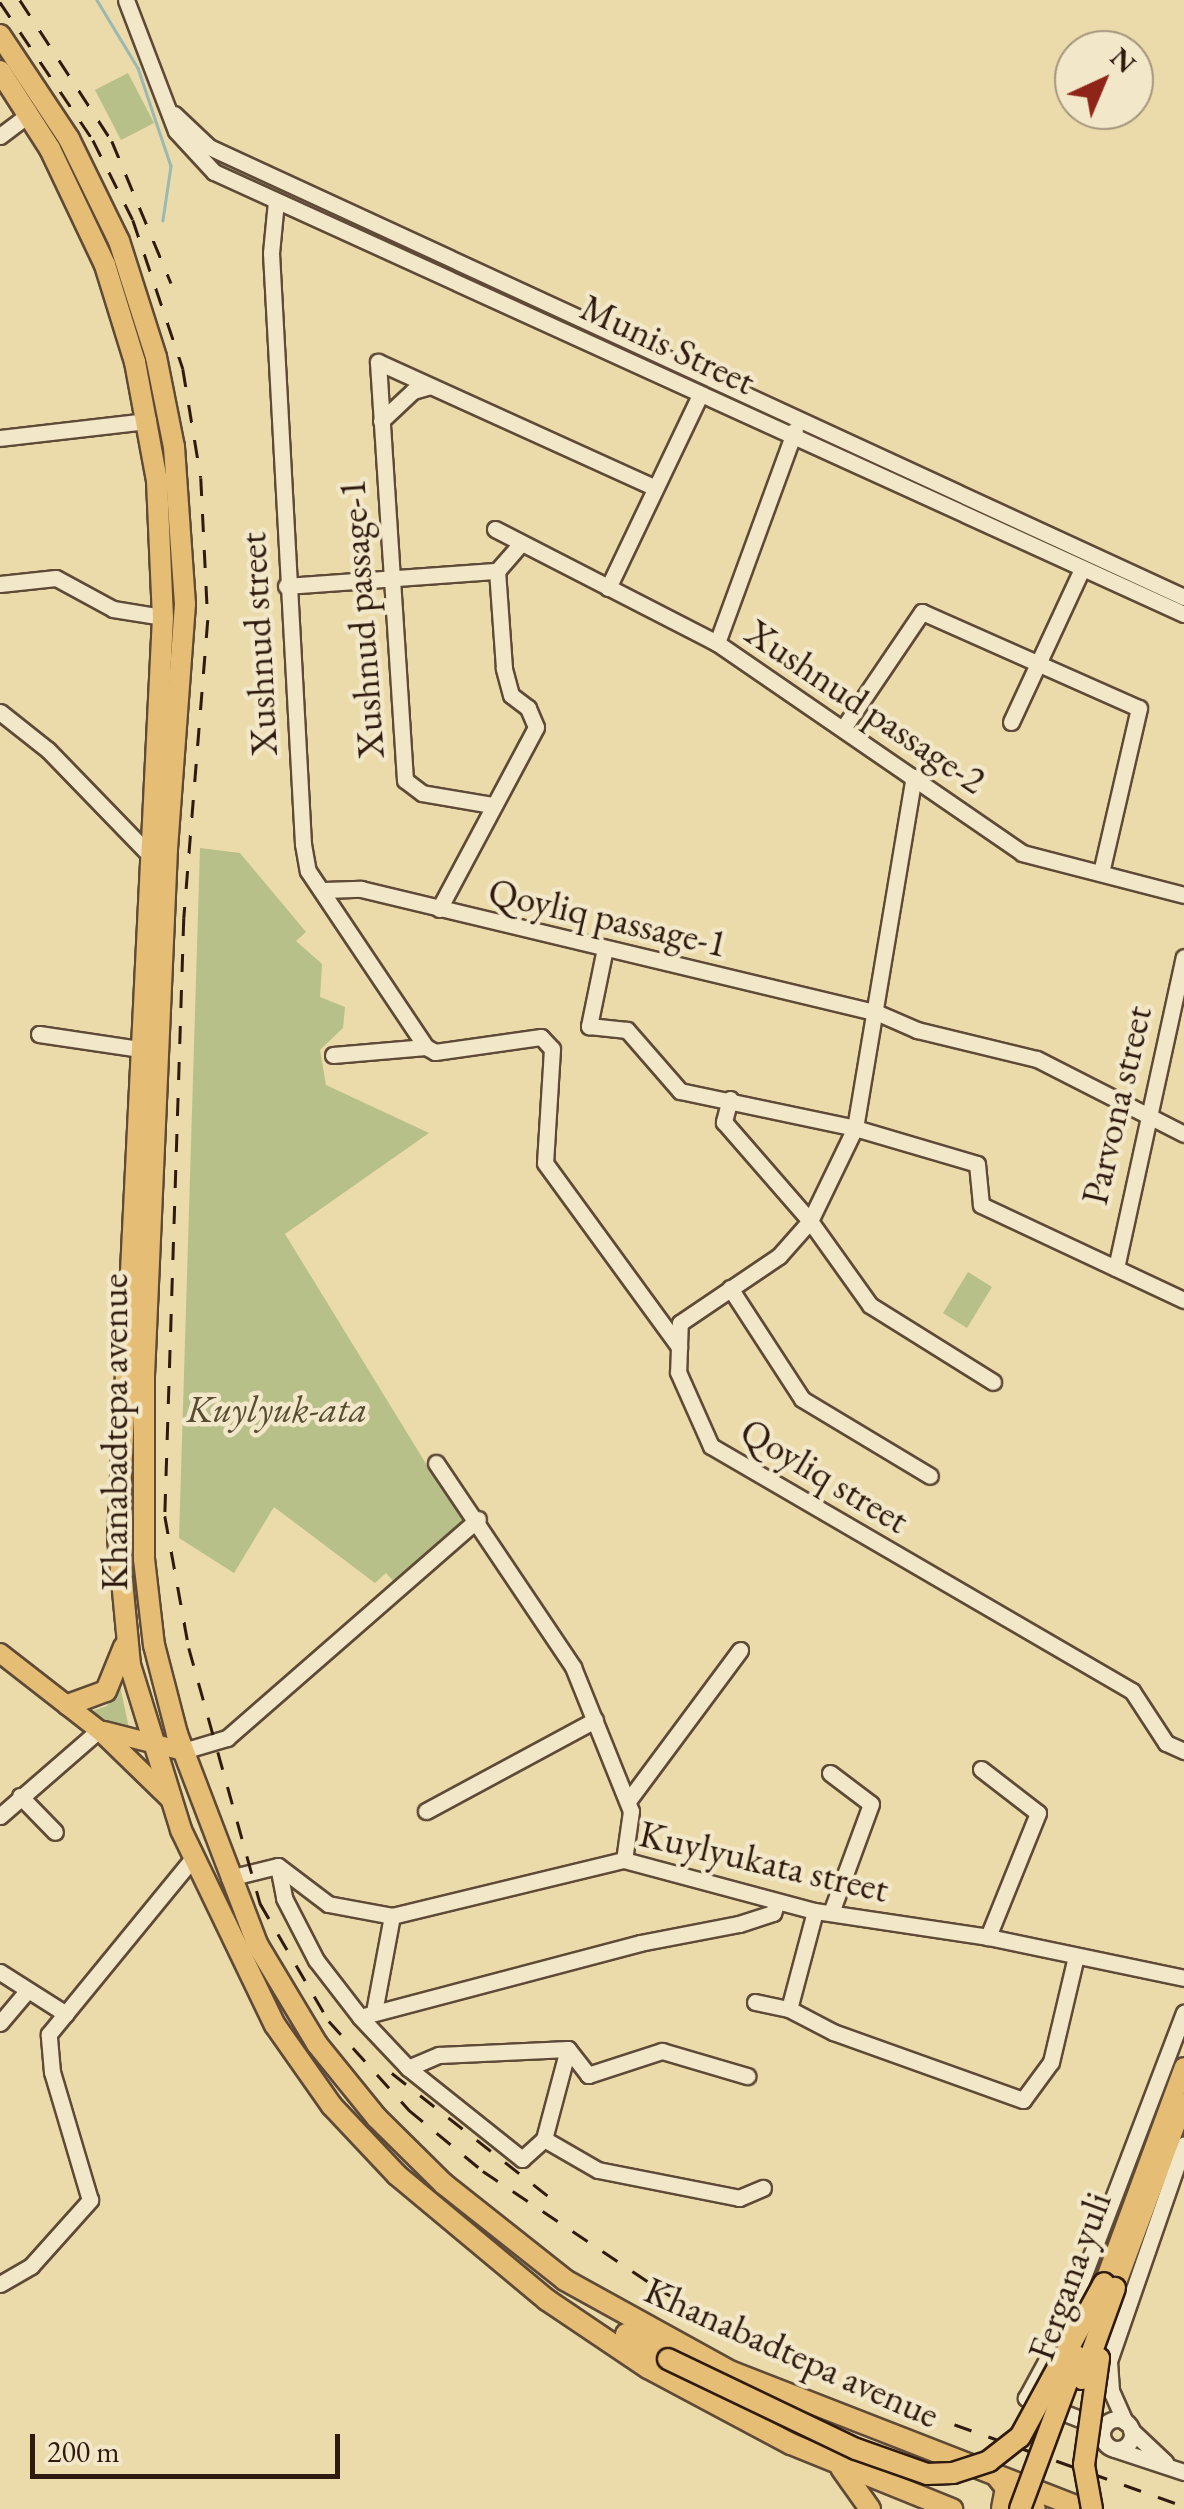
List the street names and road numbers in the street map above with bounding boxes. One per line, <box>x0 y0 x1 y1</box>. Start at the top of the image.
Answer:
street label: Munis Street <box>574 284 762 404</box>
street label: Xushnud passage-1 <box>329 478 393 760</box>
street label: Xushnud street <box>229 531 287 757</box>
street label: Xushnud passage-2 <box>737 609 995 803</box>
street label: Qoyliq passage-1 <box>484 867 732 967</box>
street label: Parvona street <box>1071 1001 1161 1209</box>
street label: Khanabadtepa avenue <box>91 1273 137 1591</box>
street label: Qoyliq street <box>733 1407 917 1543</box>
street label: Kuylyukata street <box>635 1810 893 1912</box>
street label: Fergana yuli <box>1018 2186 1120 2366</box>
street label: Khanabadtepa avenue <box>638 2267 946 2437</box>

